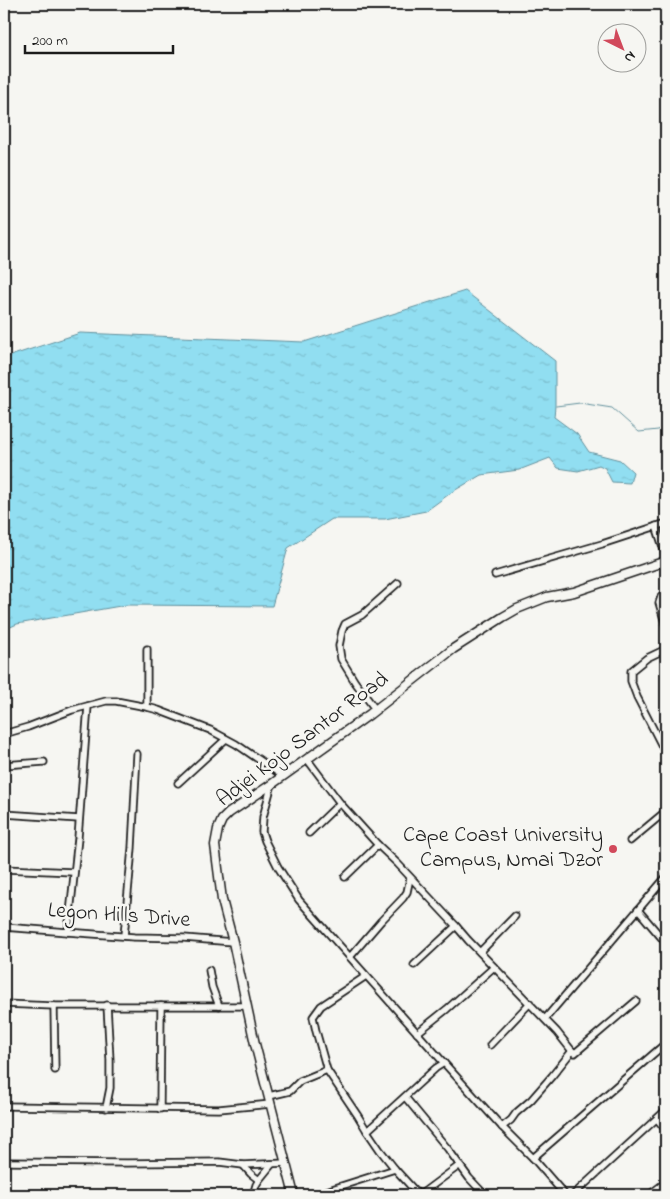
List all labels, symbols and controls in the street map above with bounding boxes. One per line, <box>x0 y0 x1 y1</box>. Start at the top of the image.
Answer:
scale bar <box>25 22 172 54</box>
north arrow <box>598 22 648 72</box>
text: 200 m <box>32 30 68 52</box>
text: N <box>619 46 640 68</box>
street label: Adjei Kojo Santor Road <box>210 664 396 816</box>
place label: Cape Coast University Campus, Nmai Dzor <box>403 820 603 877</box>
marker: Cape Coast University Campus, Nmai Dzor <box>607 843 619 855</box>
street label: Legon Hills Drive <box>47 895 191 938</box>

